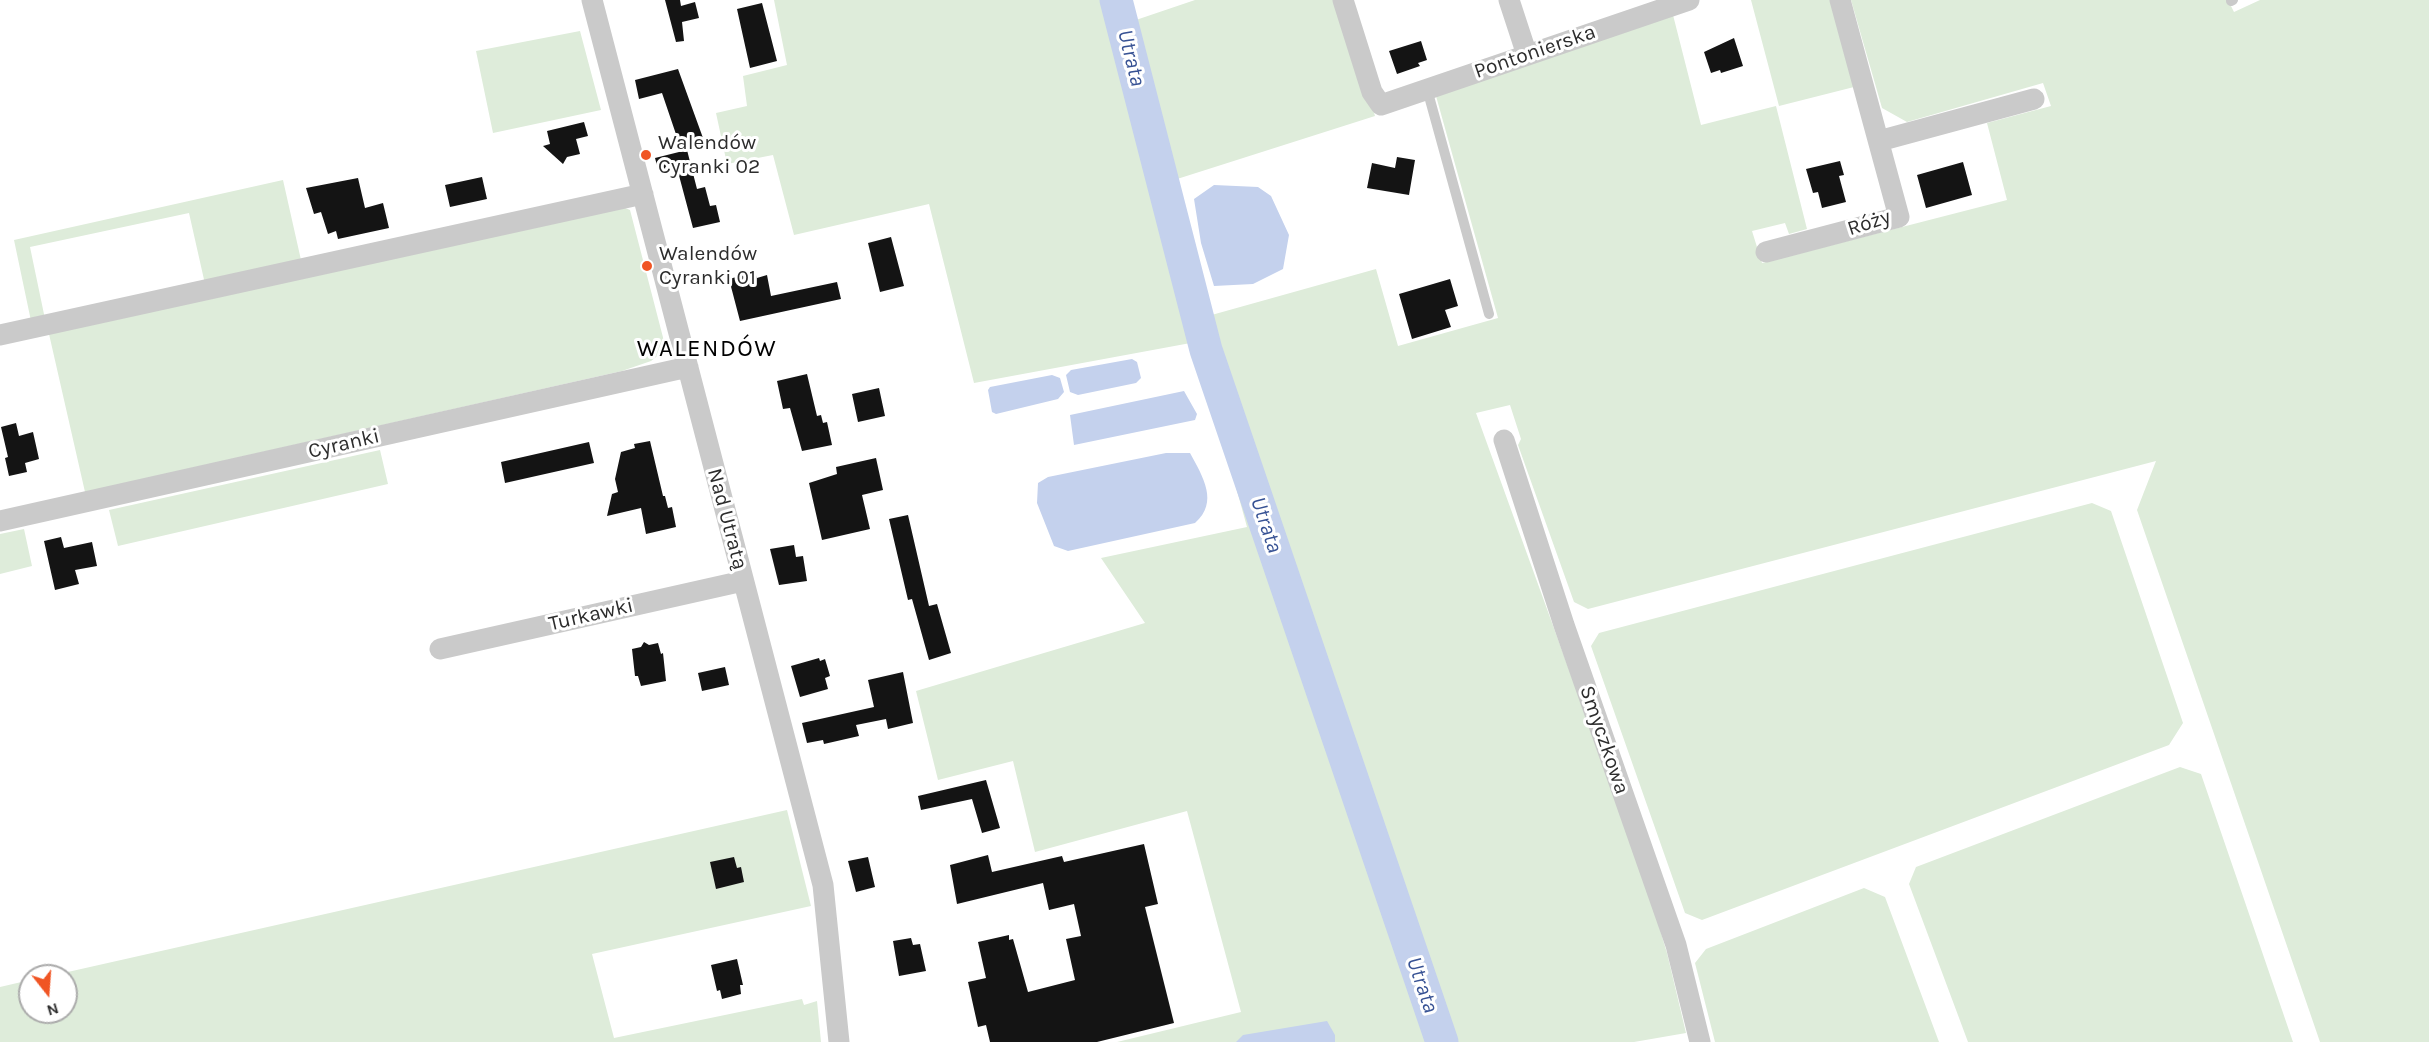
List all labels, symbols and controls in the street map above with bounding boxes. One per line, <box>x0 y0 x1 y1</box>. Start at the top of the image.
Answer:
street label: Pontonierska <box>1471 19 1599 85</box>
water label: Utrata <box>1111 27 1151 89</box>
place label: Walendów Cyranki 02 <box>658 130 760 180</box>
marker: Walendów Cyranki 02 <box>639 148 653 162</box>
street label: Róży <box>1844 204 1894 242</box>
place label: Walendów Cyranki 01 <box>659 241 757 291</box>
marker: Walendów Cyranki 01 <box>640 259 654 273</box>
district label: WALENDÓW <box>637 335 777 363</box>
street label: Cyranki <box>306 424 382 464</box>
street label: Nad Utratą <box>701 466 753 572</box>
water label: Utrata <box>1244 493 1288 557</box>
street label: Turkawki <box>546 593 636 637</box>
street label: Smyczkowa <box>1574 682 1634 798</box>
water label: Utrata <box>1400 953 1444 1017</box>
north arrow <box>18 964 78 1024</box>
text: N <box>45 999 61 1021</box>

